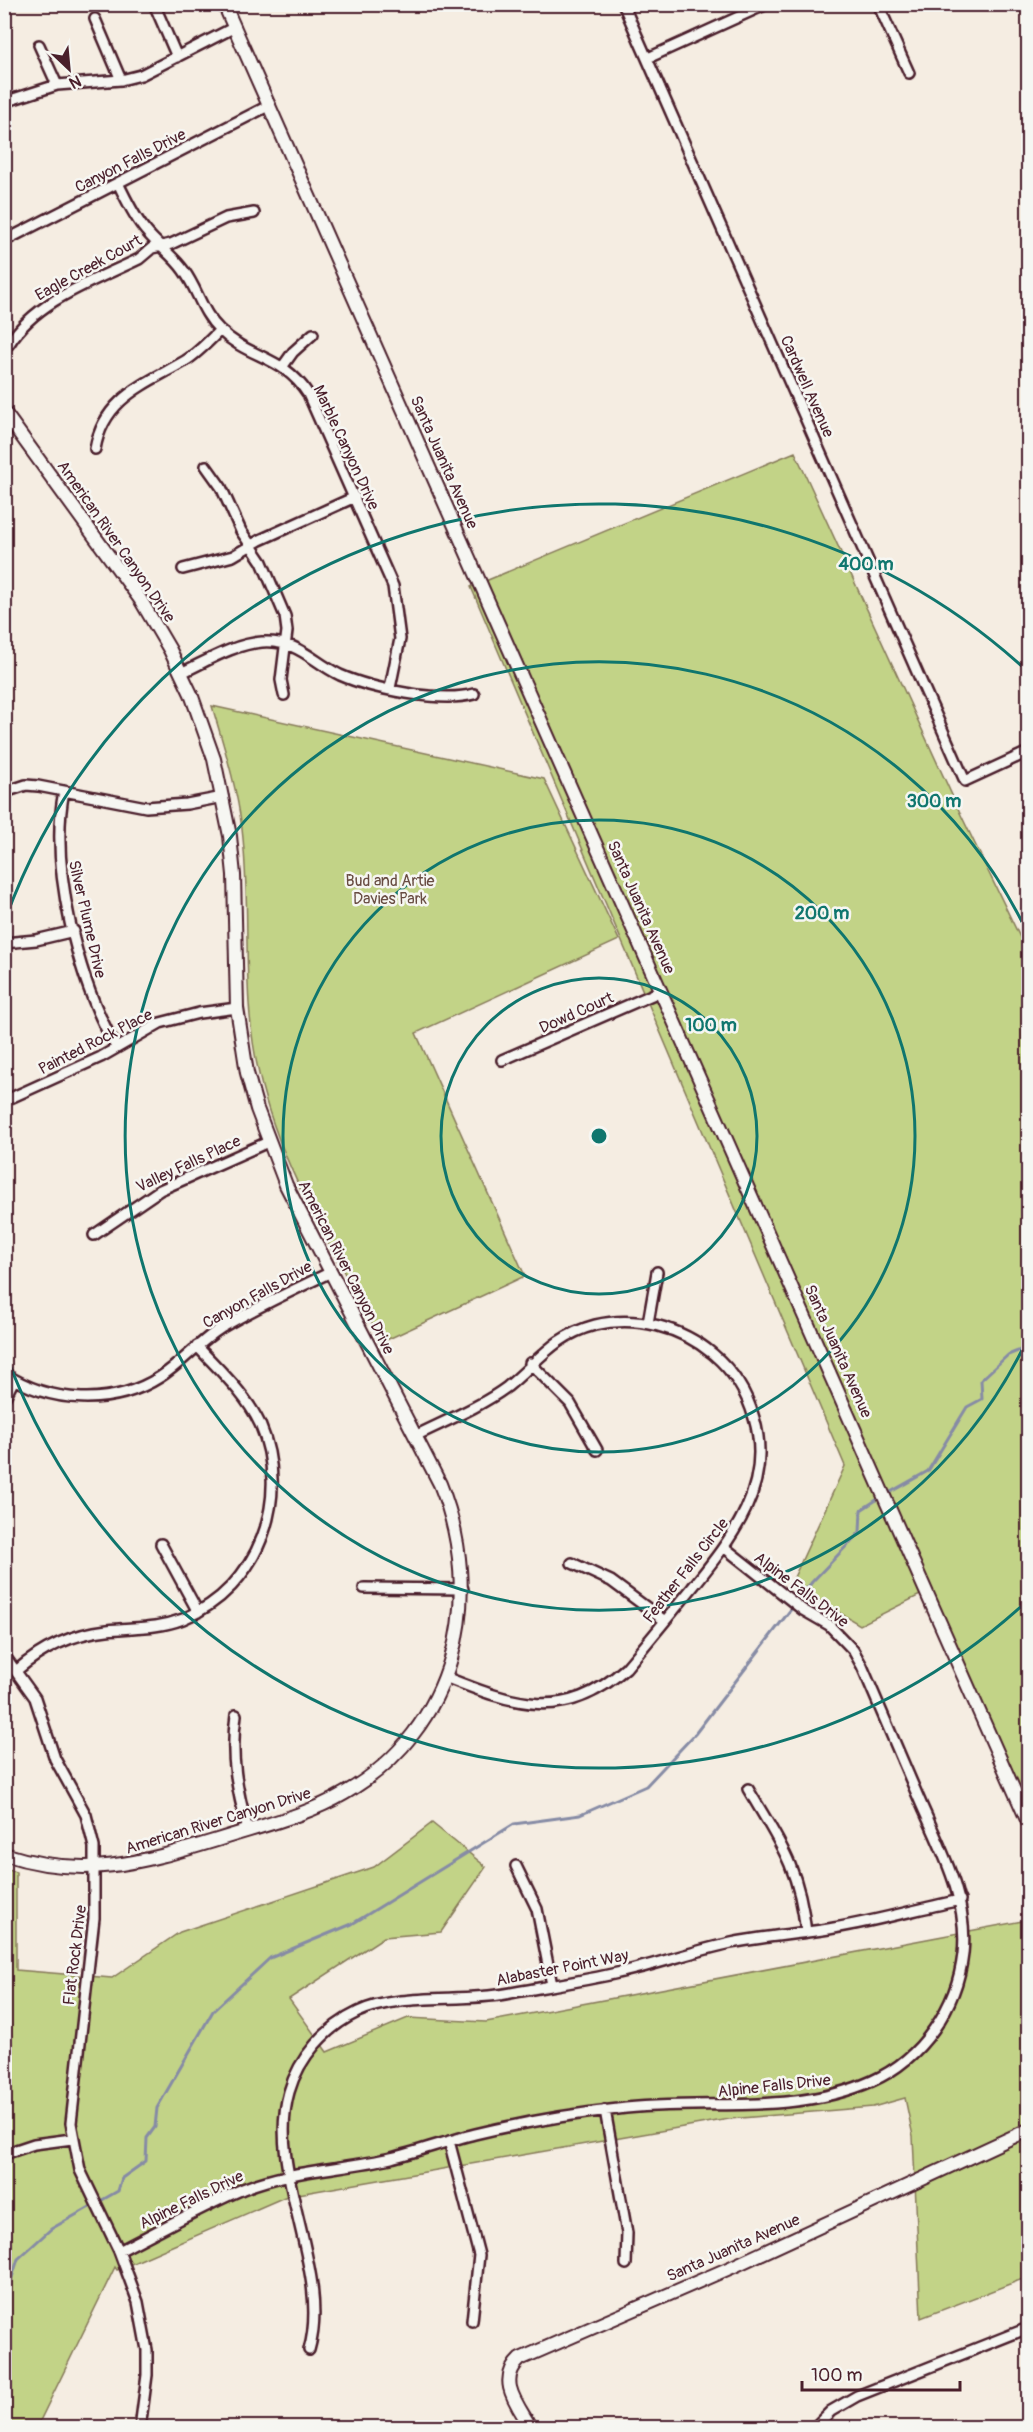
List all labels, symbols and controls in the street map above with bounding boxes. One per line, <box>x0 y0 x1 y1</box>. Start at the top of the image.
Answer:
north arrow <box>39 39 99 99</box>
text: N <box>66 70 84 93</box>
street label: Canyon Falls Drive <box>72 124 189 197</box>
street label: Eagle Creek Court <box>32 230 146 305</box>
street label: Cardwell Avenue <box>776 332 839 441</box>
street label: Marble Canyon Drive <box>308 382 384 513</box>
street label: Santa Juanita Avenue <box>406 393 482 532</box>
street label: American River Canyon Drive <box>53 457 180 626</box>
text: 400 m <box>839 553 893 576</box>
text: 300 m <box>907 790 961 813</box>
street label: Santa Juanita Avenue <box>603 838 679 977</box>
street label: Silver Plume Drive <box>64 858 110 980</box>
park label: Bud and Artie Davies Park <box>345 871 435 909</box>
text: 200 m <box>795 902 849 925</box>
street label: Dowd Court <box>536 987 617 1038</box>
street label: Painted Rock Place <box>35 1005 156 1079</box>
text: 100 m <box>685 1014 737 1037</box>
centre of rings <box>589 1126 609 1146</box>
street label: Valley Falls Place <box>133 1131 244 1197</box>
street label: American River Canyon Drive <box>293 1177 399 1358</box>
street label: Canyon Falls Drive <box>199 1257 316 1333</box>
street label: Santa Juanita Avenue <box>800 1282 876 1421</box>
street label: Feather Falls Circle <box>639 1514 733 1627</box>
street label: Alpine Falls Drive <box>750 1548 853 1632</box>
street label: American River Canyon Drive <box>123 1783 313 1859</box>
street label: Flat Rock Drive <box>59 1904 91 2006</box>
street label: Alabaster Point Way <box>494 1945 630 1991</box>
street label: Alpine Falls Drive <box>717 2070 832 2102</box>
street label: Alpine Falls Drive <box>136 2166 247 2234</box>
street label: Santa Juanita Avenue <box>664 2210 803 2286</box>
scale bar <box>802 2354 960 2392</box>
text: 100 m <box>811 2364 863 2387</box>

